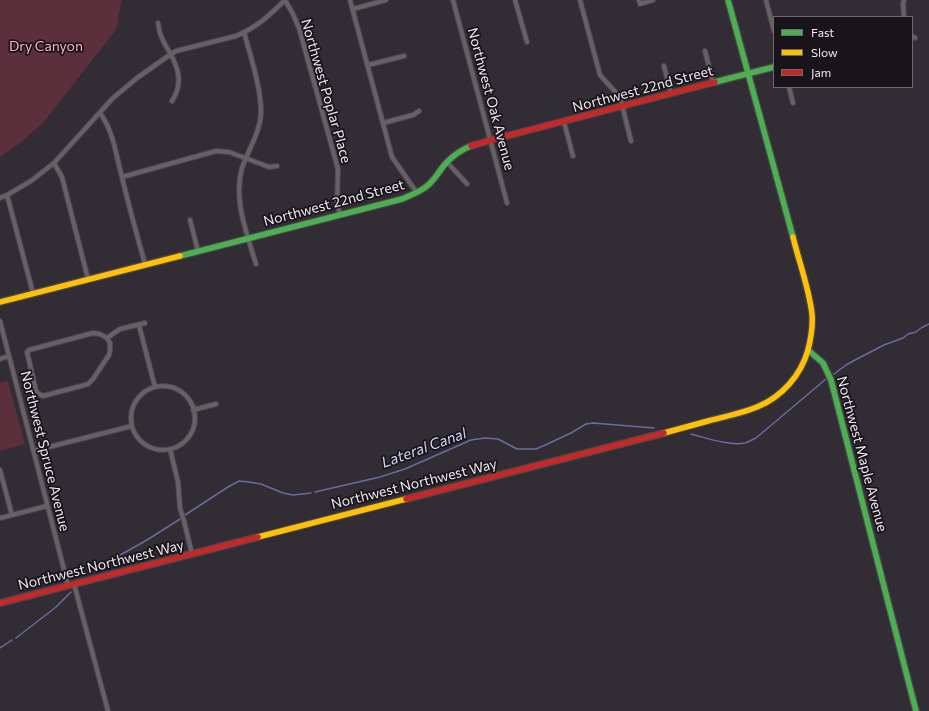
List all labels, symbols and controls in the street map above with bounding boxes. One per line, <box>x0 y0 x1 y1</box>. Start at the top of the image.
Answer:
legend <box>773 16 913 88</box>
street label: Northwest Poplar Place <box>297 17 355 165</box>
text: Fast <box>811 25 834 39</box>
street label: Northwest Oak Avenue <box>464 26 518 172</box>
park label: Dry Canyon <box>9 38 83 54</box>
text: Slow <box>811 45 838 59</box>
street label: Northwest 22nd Street <box>571 62 715 116</box>
text: Jam <box>811 65 831 79</box>
street label: Northwest 22nd Street <box>262 176 406 230</box>
street label: Northwest Spruce Avenue <box>17 369 73 533</box>
street label: Northwest Maple Avenue <box>833 374 891 534</box>
water label: Lateral Canal <box>379 424 469 472</box>
street label: Northwest Northwest Way <box>329 455 499 513</box>
street label: Northwest Northwest Way <box>16 536 186 594</box>

